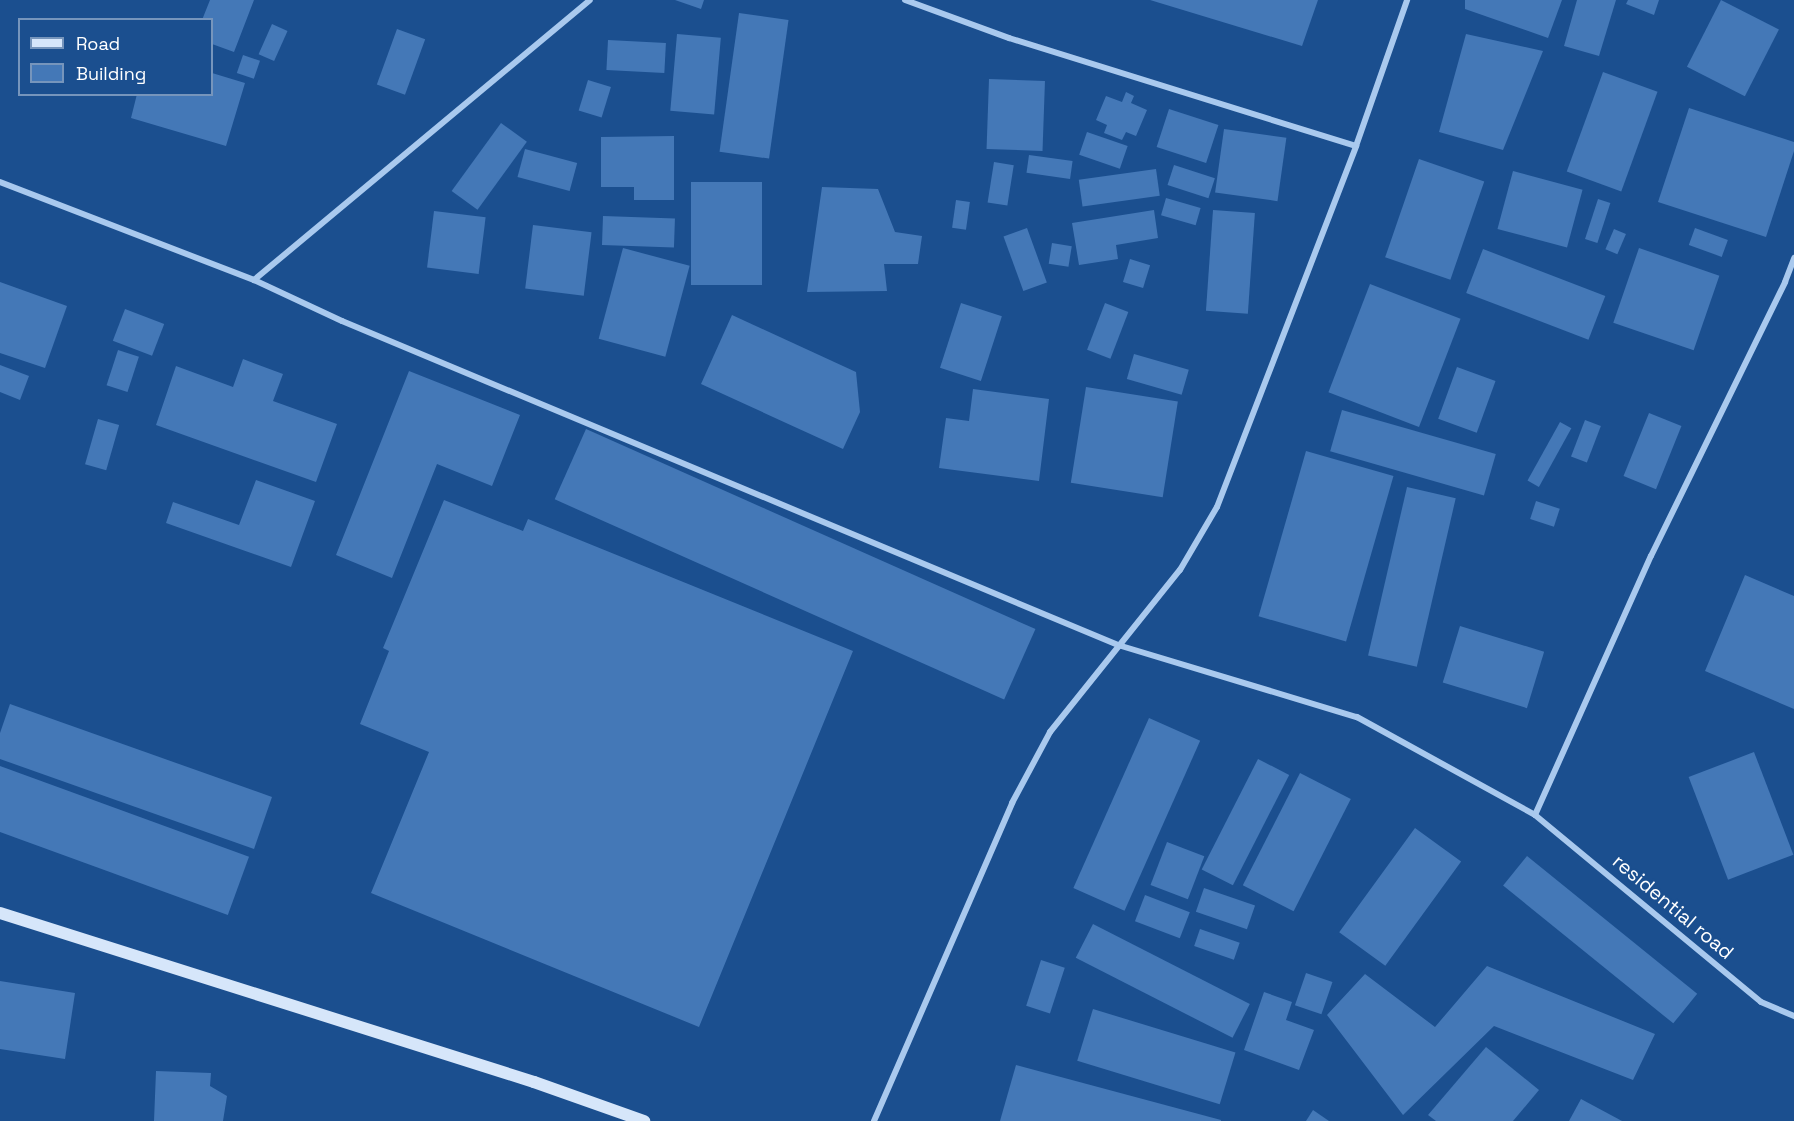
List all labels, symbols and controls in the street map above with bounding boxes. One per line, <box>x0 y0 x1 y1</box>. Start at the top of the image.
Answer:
legend <box>18 18 213 96</box>
text: Road <box>76 32 120 55</box>
text: Building <box>76 62 146 85</box>
street label: residential road <box>1608 849 1738 965</box>

